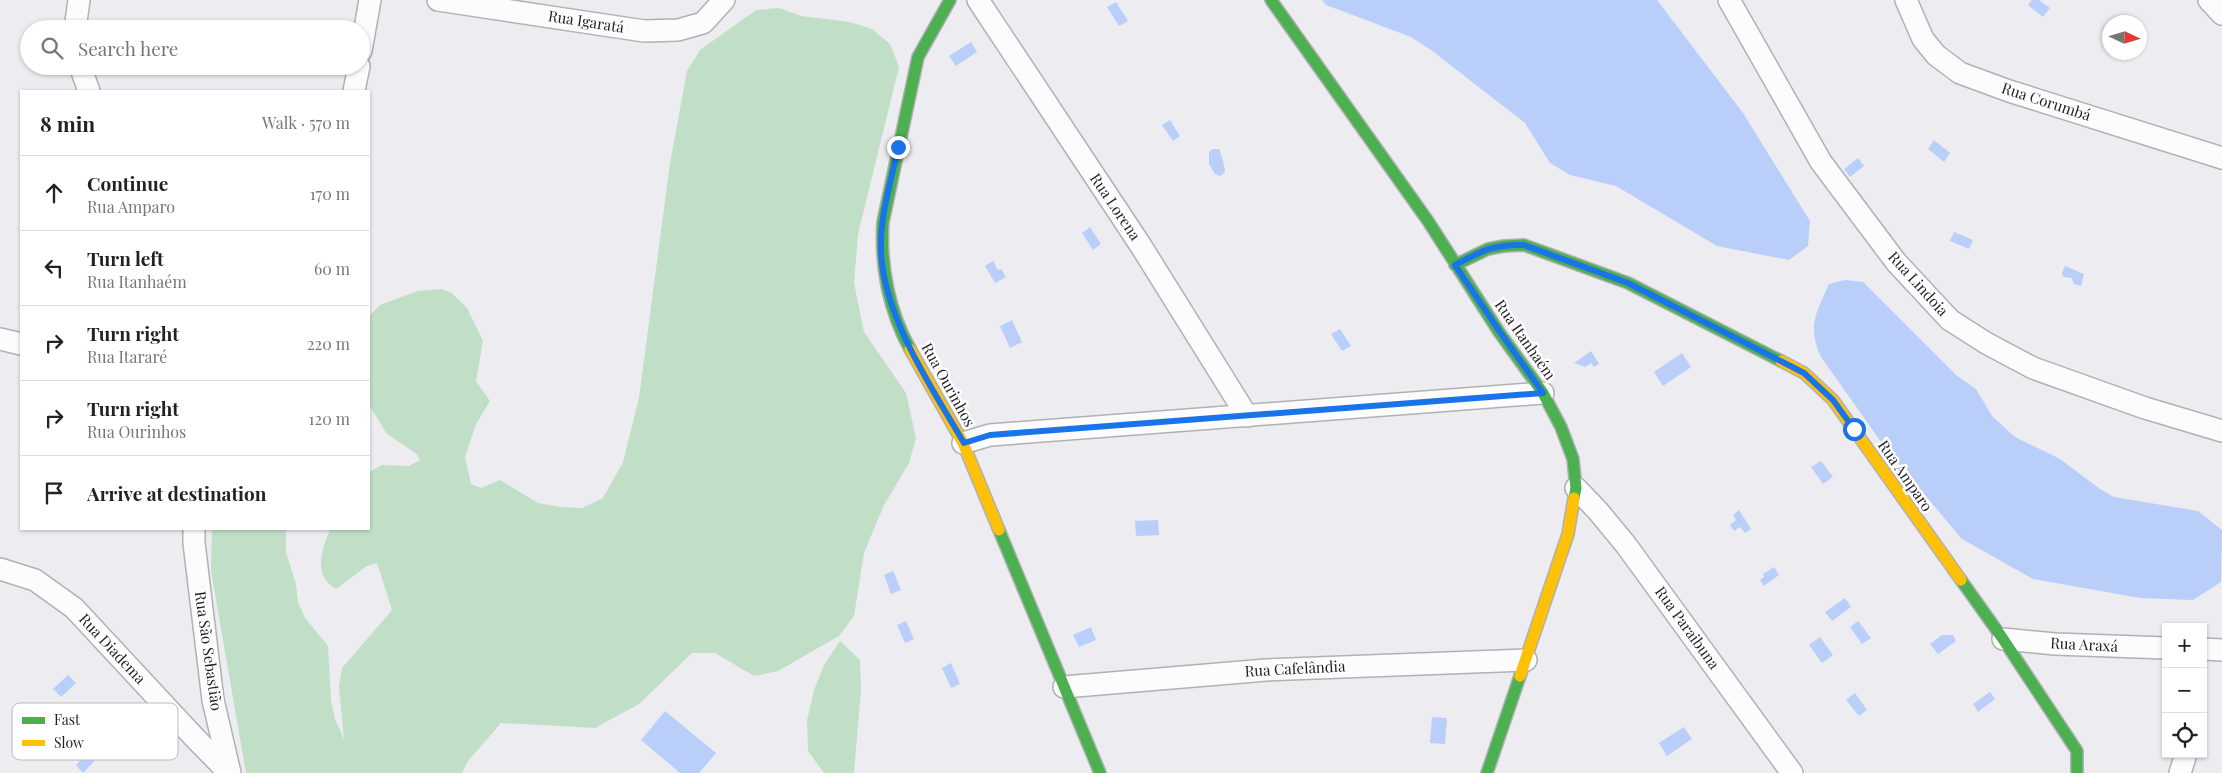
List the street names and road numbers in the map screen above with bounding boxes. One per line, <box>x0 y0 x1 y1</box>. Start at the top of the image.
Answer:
street label: Rua Igaratá <box>547 5 626 37</box>
street label: Rua Corumbá <box>1999 77 2094 125</box>
street label: Rua Lorena <box>1086 169 1146 244</box>
street label: Rua Lindoia <box>1884 247 1953 320</box>
street label: Rua Itanhaém <box>1491 295 1561 384</box>
street label: Rua Ourinhos <box>918 339 980 430</box>
street label: Rua Amparo <box>1874 436 1938 515</box>
street label: Rua Paraibuna <box>1651 582 1725 673</box>
street label: Rua São Sebastião <box>191 590 227 712</box>
street label: Rua Diadema <box>75 609 151 688</box>
street label: Rua Araxá <box>2050 632 2119 656</box>
street label: Rua Cafelândia <box>1244 655 1346 681</box>

